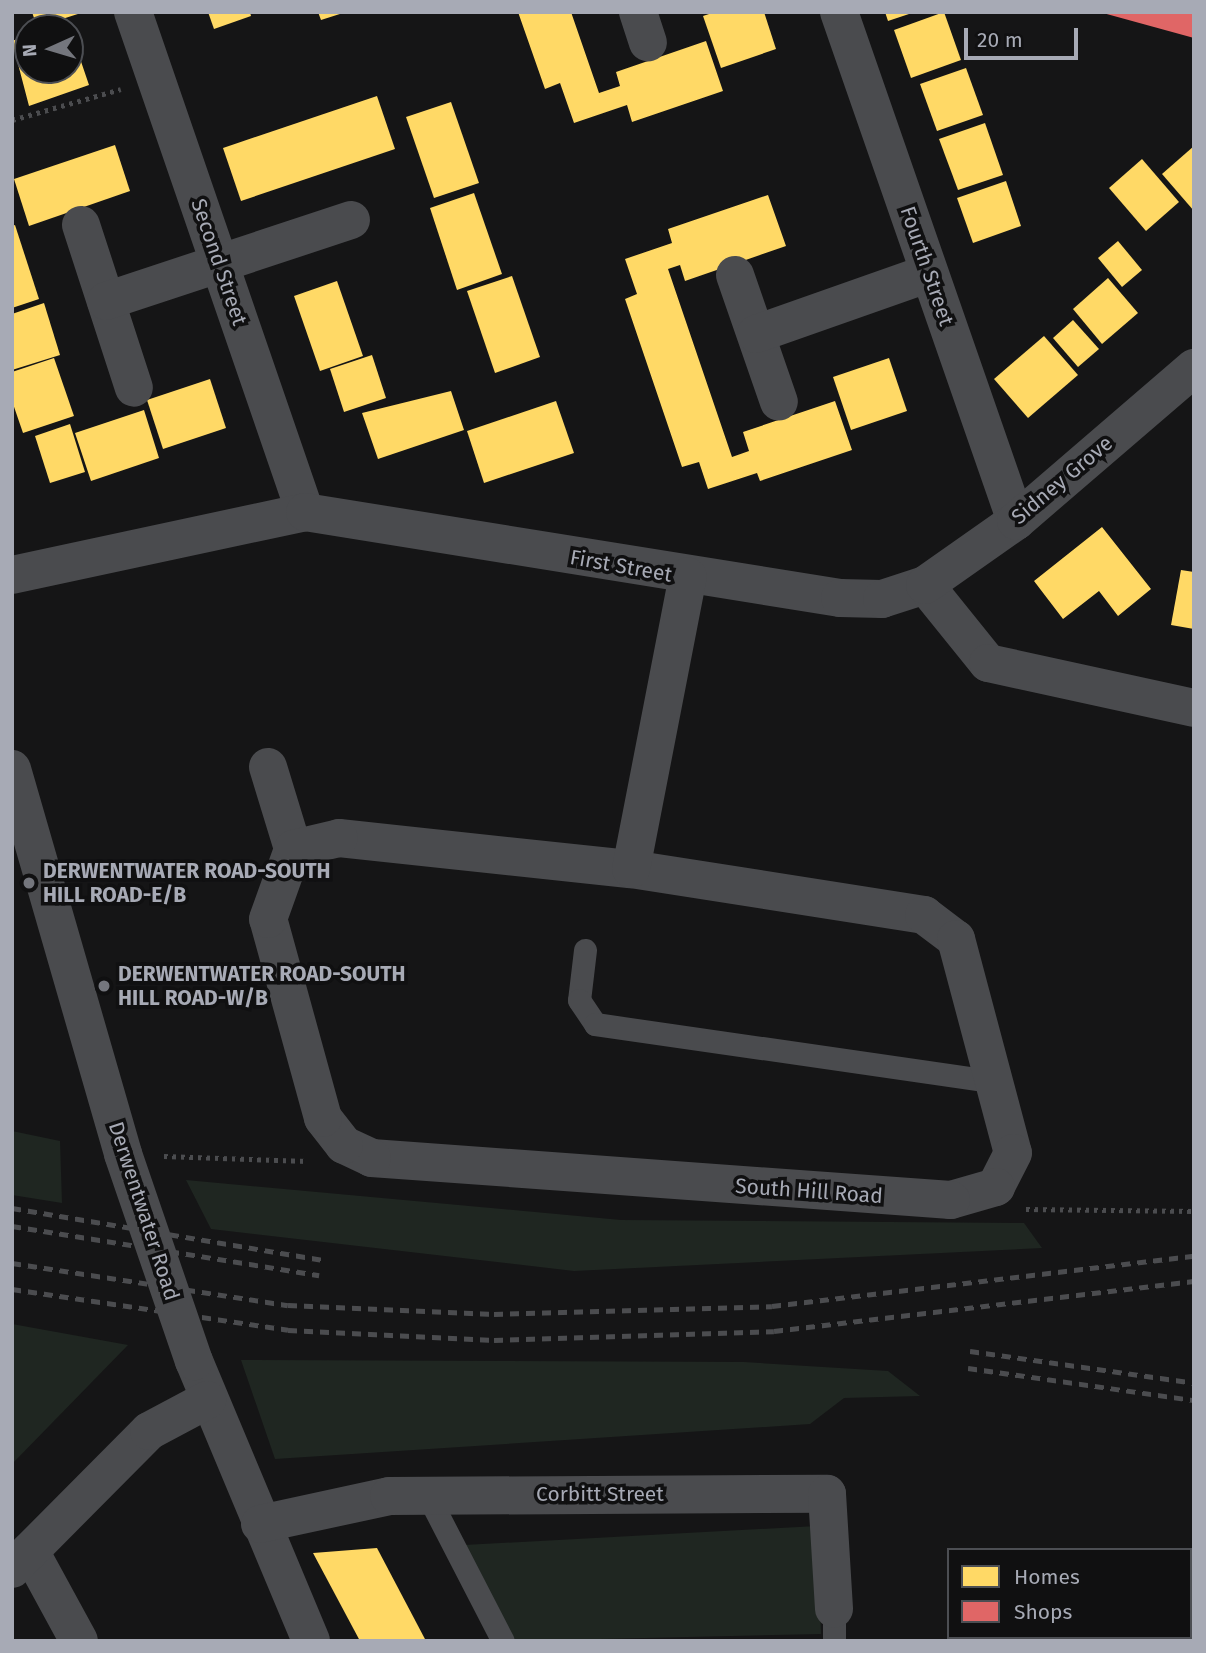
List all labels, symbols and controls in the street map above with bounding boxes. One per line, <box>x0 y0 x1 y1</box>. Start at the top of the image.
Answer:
north arrow <box>14 14 84 84</box>
scale bar <box>968 14 1082 58</box>
text: 20 m <box>977 27 1023 53</box>
text: N <box>18 43 41 57</box>
street label: Second Street <box>186 195 252 329</box>
street label: Fourth Street <box>895 203 959 329</box>
street label: Sidney Grove <box>1006 430 1118 530</box>
street label: First Street <box>568 545 674 587</box>
place label: DERWENTWATER ROAD-SOUTH HILL ROAD-E/B <box>43 858 331 908</box>
marker: DERWENTWATER ROAD-SOUTH HILL ROAD-E/B <box>21 875 37 891</box>
place label: DERWENTWATER ROAD-SOUTH HILL ROAD-W/B <box>118 961 406 1011</box>
marker: DERWENTWATER ROAD-SOUTH HILL ROAD-W/B <box>96 978 112 994</box>
street label: Derwentwater Road <box>103 1118 185 1304</box>
street label: South Hill Road <box>734 1173 884 1209</box>
street label: Corbitt Street <box>536 1481 664 1507</box>
legend <box>947 1548 1192 1639</box>
text: Homes <box>1014 1564 1080 1590</box>
text: Shops <box>1014 1599 1072 1625</box>

